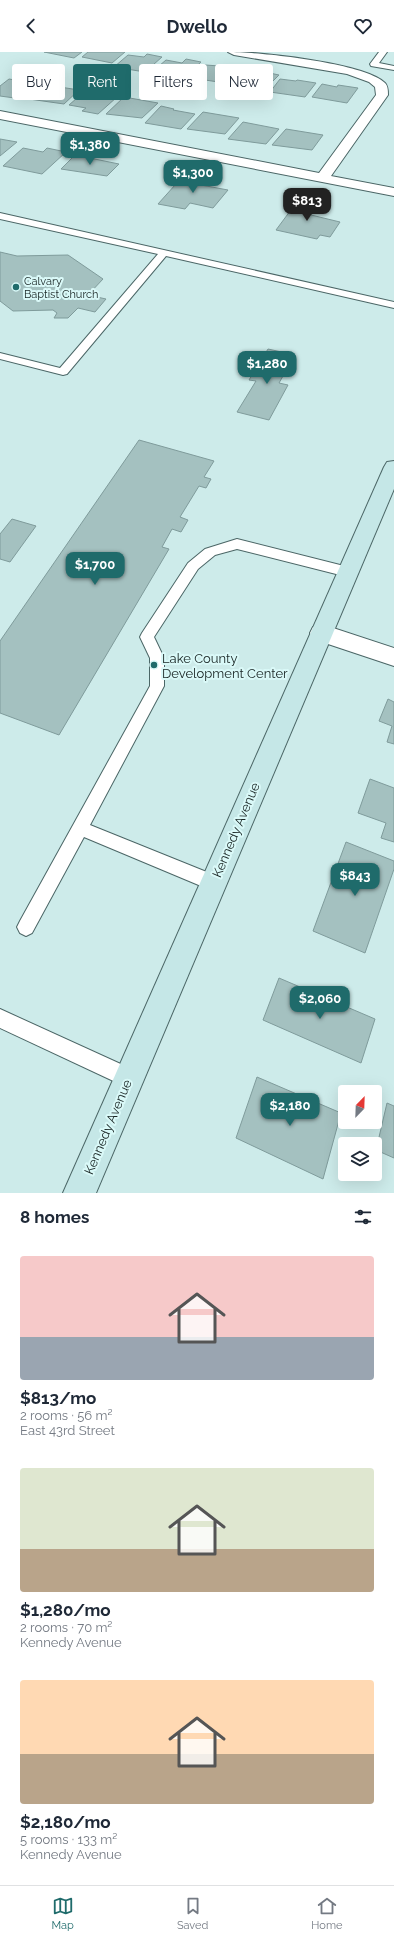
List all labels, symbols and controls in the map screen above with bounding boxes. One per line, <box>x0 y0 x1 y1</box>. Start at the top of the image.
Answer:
icon: back <box>20 15 42 37</box>
icon: heart <box>352 15 374 37</box>
text: Dwello <box>167 16 227 37</box>
chip: Buy <box>12 64 65 100</box>
chip: Rent <box>73 64 131 100</box>
chip: Filters <box>139 64 207 100</box>
chip: New <box>215 64 273 100</box>
pin: $1,380 <box>57 132 123 166</box>
text: $1,380 <box>70 137 110 152</box>
pin: $1,300 <box>160 160 226 194</box>
text: $1,300 <box>173 165 213 180</box>
pin: $813 <box>283 188 331 222</box>
text: $813 <box>292 193 322 208</box>
place label: Calvary Baptist Church <box>24 275 99 301</box>
marker: Calvary Baptist Church <box>11 282 21 292</box>
pin: $1,280 <box>234 351 300 385</box>
text: $1,280 <box>247 356 287 371</box>
pin: $1,700 <box>62 552 128 586</box>
text: $1,700 <box>75 557 115 572</box>
place label: Lake County Development Center <box>162 651 288 681</box>
marker: Lake County Development Center <box>149 660 159 670</box>
street label: Kennedy Avenue <box>209 780 263 880</box>
pin: $843 <box>331 863 379 897</box>
text: $843 <box>340 868 370 883</box>
pin: $2,060 <box>287 986 353 1020</box>
text: $2,060 <box>299 991 341 1006</box>
street label: Kennedy Avenue <box>81 1077 135 1177</box>
north arrow <box>338 1085 382 1129</box>
map controls <box>338 1085 382 1181</box>
pin: $2,180 <box>257 1093 323 1127</box>
text: $2,180 <box>270 1098 310 1113</box>
button: layers <box>338 1137 382 1181</box>
icon: filters <box>352 1206 374 1228</box>
text: 8 homes <box>20 1207 89 1227</box>
icon: home <box>161 1282 233 1354</box>
text: $813/mo <box>20 1388 96 1408</box>
text: 2 rooms · 56 m² <box>20 1408 112 1423</box>
text: East 43rd Street <box>20 1423 115 1438</box>
icon: home <box>161 1494 233 1566</box>
text: $1,280/mo <box>20 1600 111 1620</box>
text: 2 rooms · 70 m² <box>20 1620 112 1635</box>
text: Kennedy Avenue <box>20 1635 122 1650</box>
icon: home <box>161 1706 233 1778</box>
text: $2,180/mo <box>20 1812 111 1832</box>
text: 5 rooms · 133 m² <box>20 1832 117 1847</box>
text: Kennedy Avenue <box>20 1847 122 1862</box>
tab: Map <box>52 1895 74 1932</box>
tab: Saved <box>177 1895 208 1932</box>
tab: Home <box>311 1895 342 1932</box>

